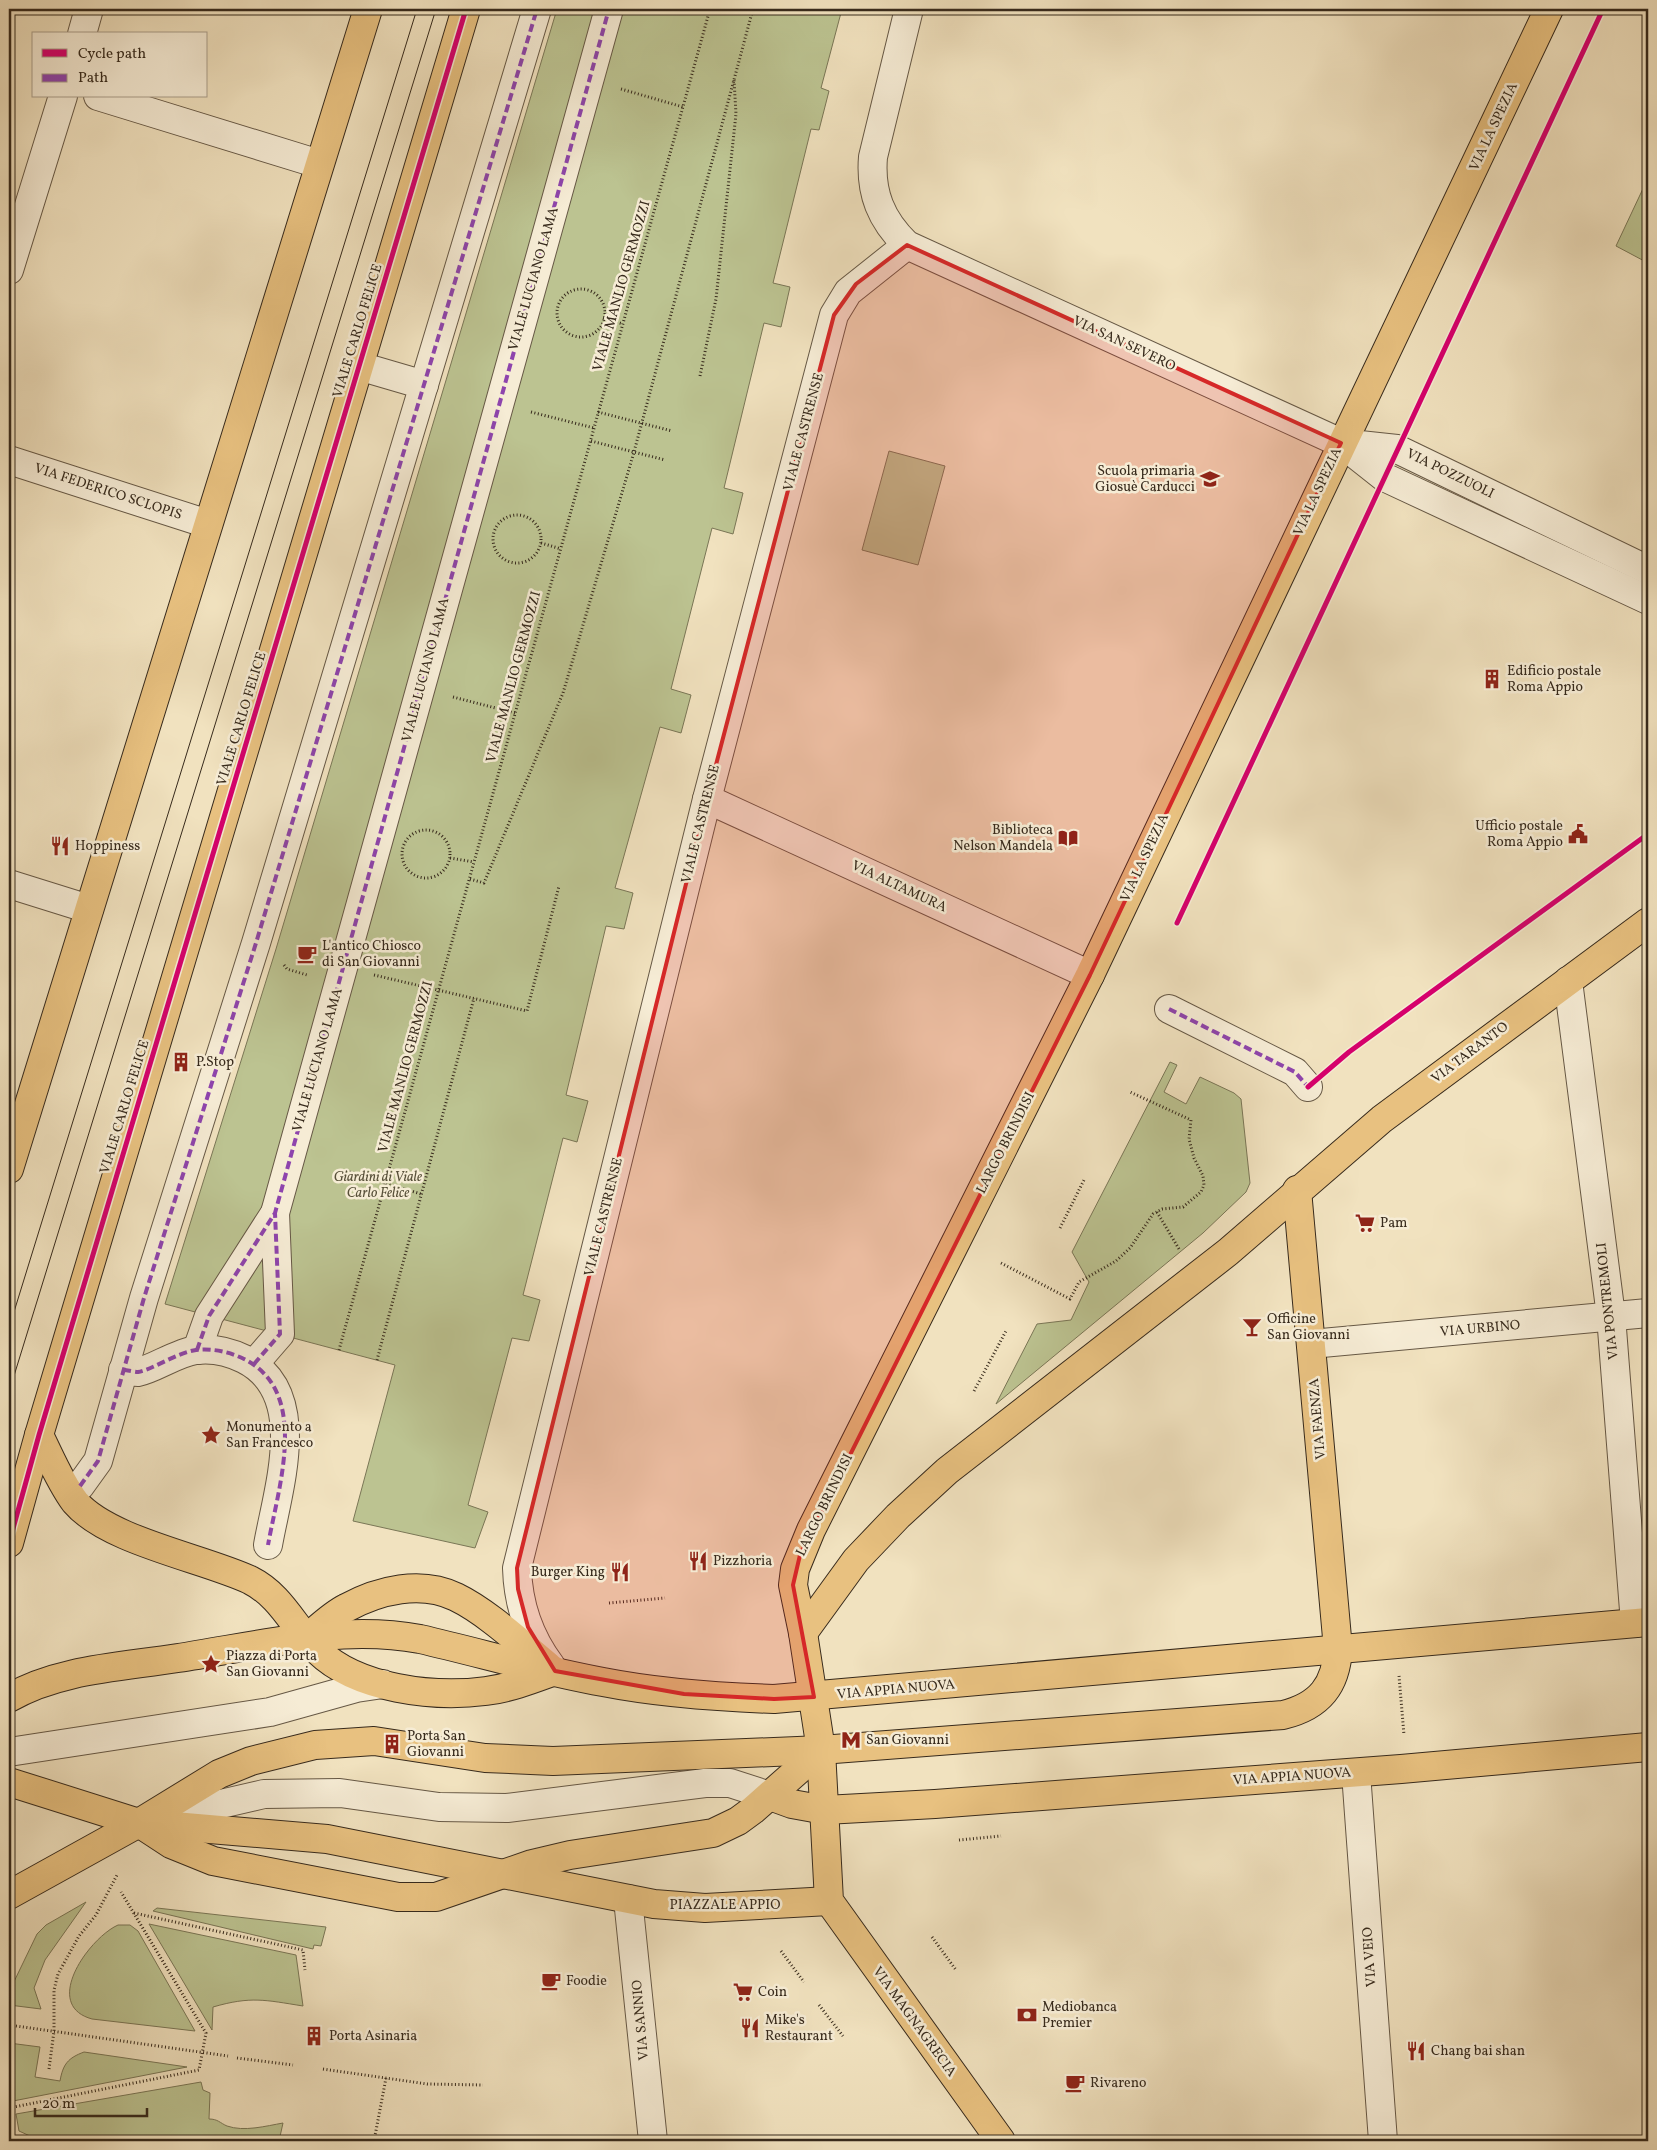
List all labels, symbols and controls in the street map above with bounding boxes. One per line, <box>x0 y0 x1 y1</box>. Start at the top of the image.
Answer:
legend <box>32 32 208 98</box>
text: Cycle path <box>78 44 146 65</box>
text: Path <box>78 68 108 89</box>
street label: VIA LA SPEZIA <box>1465 80 1523 174</box>
street label: VIALE MANLIO GERMOZZI <box>589 198 655 374</box>
street label: VIALE LUCIANO LAMA <box>504 205 564 353</box>
street label: VIALE CARLO FELICE <box>329 262 387 400</box>
street label: VIA SAN SEVERO <box>1069 312 1179 376</box>
street label: VIALE CASTRENSE <box>779 371 829 493</box>
street label: VIA POZZUOLI <box>1403 444 1497 504</box>
street label: VIA LA SPEZIA <box>1289 445 1347 539</box>
street label: VIA FEDERICO SCLOPIS <box>32 459 184 525</box>
place label: Scuola primaria Giosuè Carducci <box>1095 462 1195 497</box>
school or university icon: Scuola primaria Giosuè Carducci <box>1199 468 1221 490</box>
street label: VIALE MANLIO GERMOZZI <box>482 589 546 765</box>
street label: VIALE LUCIANO LAMA <box>398 596 454 744</box>
street label: VIALE CARLO FELICE <box>213 650 271 788</box>
place label: Edificio postale Roma Appio <box>1507 662 1602 697</box>
building icon: Edificio postale Roma Appio <box>1481 668 1503 690</box>
street label: VIALE CASTRENSE <box>677 763 725 885</box>
street label: VIA LA SPEZIA <box>1116 811 1174 905</box>
place label: Ufficio postale Roma Appio <box>1475 817 1563 852</box>
place label: Biblioteca Nelson Mandela <box>953 821 1053 856</box>
public building icon: Ufficio postale Roma Appio <box>1567 823 1589 845</box>
library icon: Biblioteca Nelson Mandela <box>1057 827 1079 849</box>
restaurant icon: Hoppiness <box>49 835 71 857</box>
place label: Hoppiness <box>75 837 140 856</box>
street label: VIA ALTAMURA <box>848 857 950 918</box>
place label: L'antico Chiosco di San Giovanni <box>322 937 421 972</box>
cafe icon: L'antico Chiosco di San Giovanni <box>296 943 318 965</box>
street label: VIALE MANLIO GERMOZZI <box>374 979 438 1155</box>
street label: VIALE LUCIANO LAMA <box>288 986 348 1134</box>
street label: VIA TARANTO <box>1428 1018 1512 1088</box>
street label: VIALE CARLO FELICE <box>96 1038 154 1176</box>
building icon: P.Stop <box>170 1051 192 1073</box>
place label: P.Stop <box>196 1053 234 1072</box>
street label: LARGO BRINDISI <box>972 1089 1040 1197</box>
street label: VIALE CASTRENSE <box>580 1156 628 1278</box>
park label: Giardini di Viale Carlo Felice <box>334 1168 422 1203</box>
supermarket icon: Pam <box>1354 1212 1376 1234</box>
place label: Pam <box>1380 1214 1408 1233</box>
street label: VIA PONTREMOLI <box>1592 1241 1624 1361</box>
place label: Officine San Giovanni <box>1267 1310 1350 1345</box>
bar icon: Officine San Giovanni <box>1241 1316 1263 1338</box>
street label: VIA URBINO <box>1439 1316 1521 1342</box>
street label: VIA FAENZA <box>1305 1377 1331 1460</box>
place label: Monumento a San Francesco <box>226 1418 313 1453</box>
place icon: Monumento a San Francesco <box>200 1424 222 1446</box>
street label: LARGO BRINDISI <box>792 1450 858 1560</box>
restaurant icon: Pizzhoria <box>687 1550 709 1572</box>
place label: Pizzhoria <box>713 1552 772 1571</box>
restaurant icon: Burger King <box>609 1561 631 1583</box>
place label: Burger King <box>531 1563 605 1582</box>
place label: Piazza di Porta San Giovanni <box>226 1647 317 1682</box>
place icon: Piazza di Porta San Giovanni <box>200 1653 222 1675</box>
street label: VIA APPIA NUOVA <box>836 1675 956 1705</box>
place label: Porta San Giovanni <box>407 1727 466 1762</box>
metro station icon: San Giovanni <box>840 1729 862 1751</box>
place label: San Giovanni <box>866 1731 949 1750</box>
building icon: Porta San Giovanni <box>381 1733 403 1755</box>
street label: VIA APPIA NUOVA <box>1232 1763 1352 1791</box>
street label: PIAZZALE APPIO <box>670 1896 780 1915</box>
street label: VIA VEIO <box>1358 1926 1382 1988</box>
street label: VIA MAGNAGRECIA <box>868 1963 961 2081</box>
cafe icon: Foodie <box>540 1970 562 1992</box>
place label: Foodie <box>566 1972 607 1991</box>
street label: VIA SANNIO <box>628 1979 654 2061</box>
supermarket icon: Coin <box>732 1981 754 2003</box>
place label: Coin <box>758 1983 787 2002</box>
place label: Mediobanca Premier <box>1042 1998 1117 2033</box>
bank icon: Mediobanca Premier <box>1016 2004 1038 2026</box>
place label: Mike's Restaurant <box>765 2011 833 2046</box>
restaurant icon: Mike's Restaurant <box>739 2017 761 2039</box>
building icon: Porta Asinaria <box>303 2025 325 2047</box>
place label: Porta Asinaria <box>329 2027 417 2046</box>
restaurant icon: Chang bai shan <box>1405 2040 1427 2062</box>
place label: Chang bai shan <box>1431 2042 1525 2061</box>
cafe icon: Rivareno <box>1064 2072 1086 2094</box>
place label: Rivareno <box>1090 2074 1146 2093</box>
scale bar <box>35 2085 148 2117</box>
text: 20 m <box>42 2094 75 2115</box>

